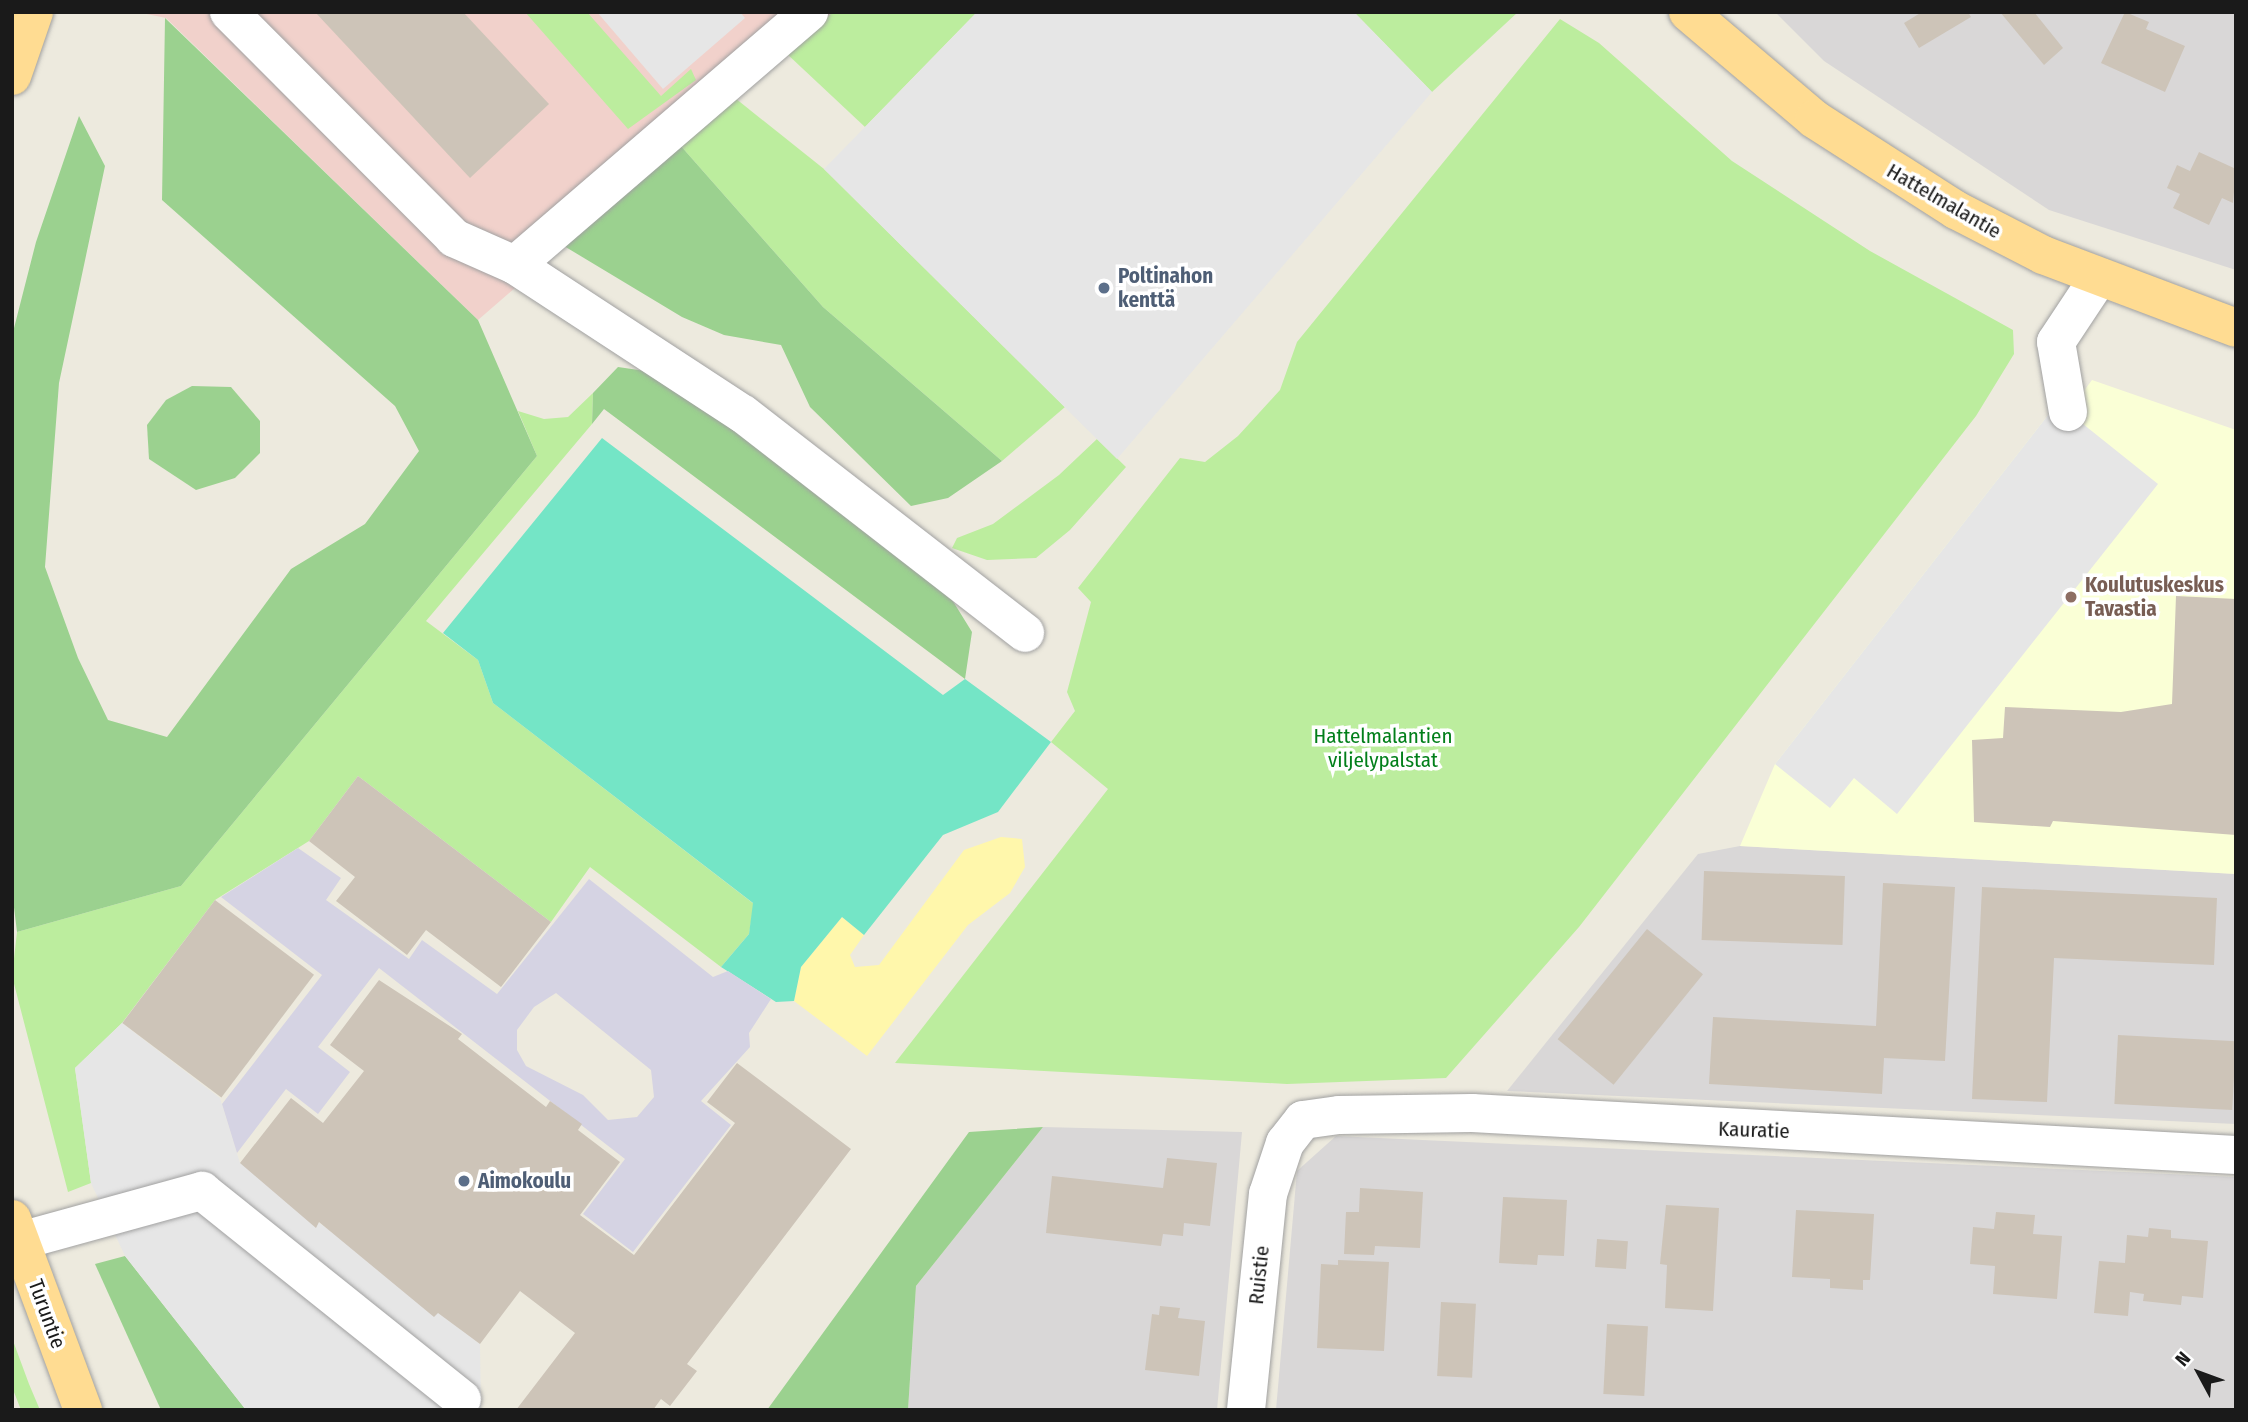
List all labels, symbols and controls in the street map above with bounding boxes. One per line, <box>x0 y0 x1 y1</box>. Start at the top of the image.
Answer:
street label: Hattelmalantie <box>1882 158 2006 244</box>
place label: Poltinahon kenttä <box>1118 263 1213 313</box>
marker: Poltinahon kenttä <box>1096 280 1112 296</box>
place label: Koulutuskeskus Tavastia <box>2085 572 2224 622</box>
marker: Koulutuskeskus Tavastia <box>2063 589 2079 605</box>
park label: Hattelmalantien viljelypalstat <box>1314 723 1452 773</box>
street label: Kauratie <box>1718 1116 1790 1144</box>
place label: Aimokoulu <box>478 1168 571 1194</box>
marker: Aimokoulu <box>456 1173 472 1189</box>
street label: Ruistie <box>1243 1244 1275 1306</box>
street label: Turuntie <box>23 1276 71 1352</box>
north arrow <box>2164 1338 2234 1408</box>
text: N <box>2170 1347 2195 1371</box>

